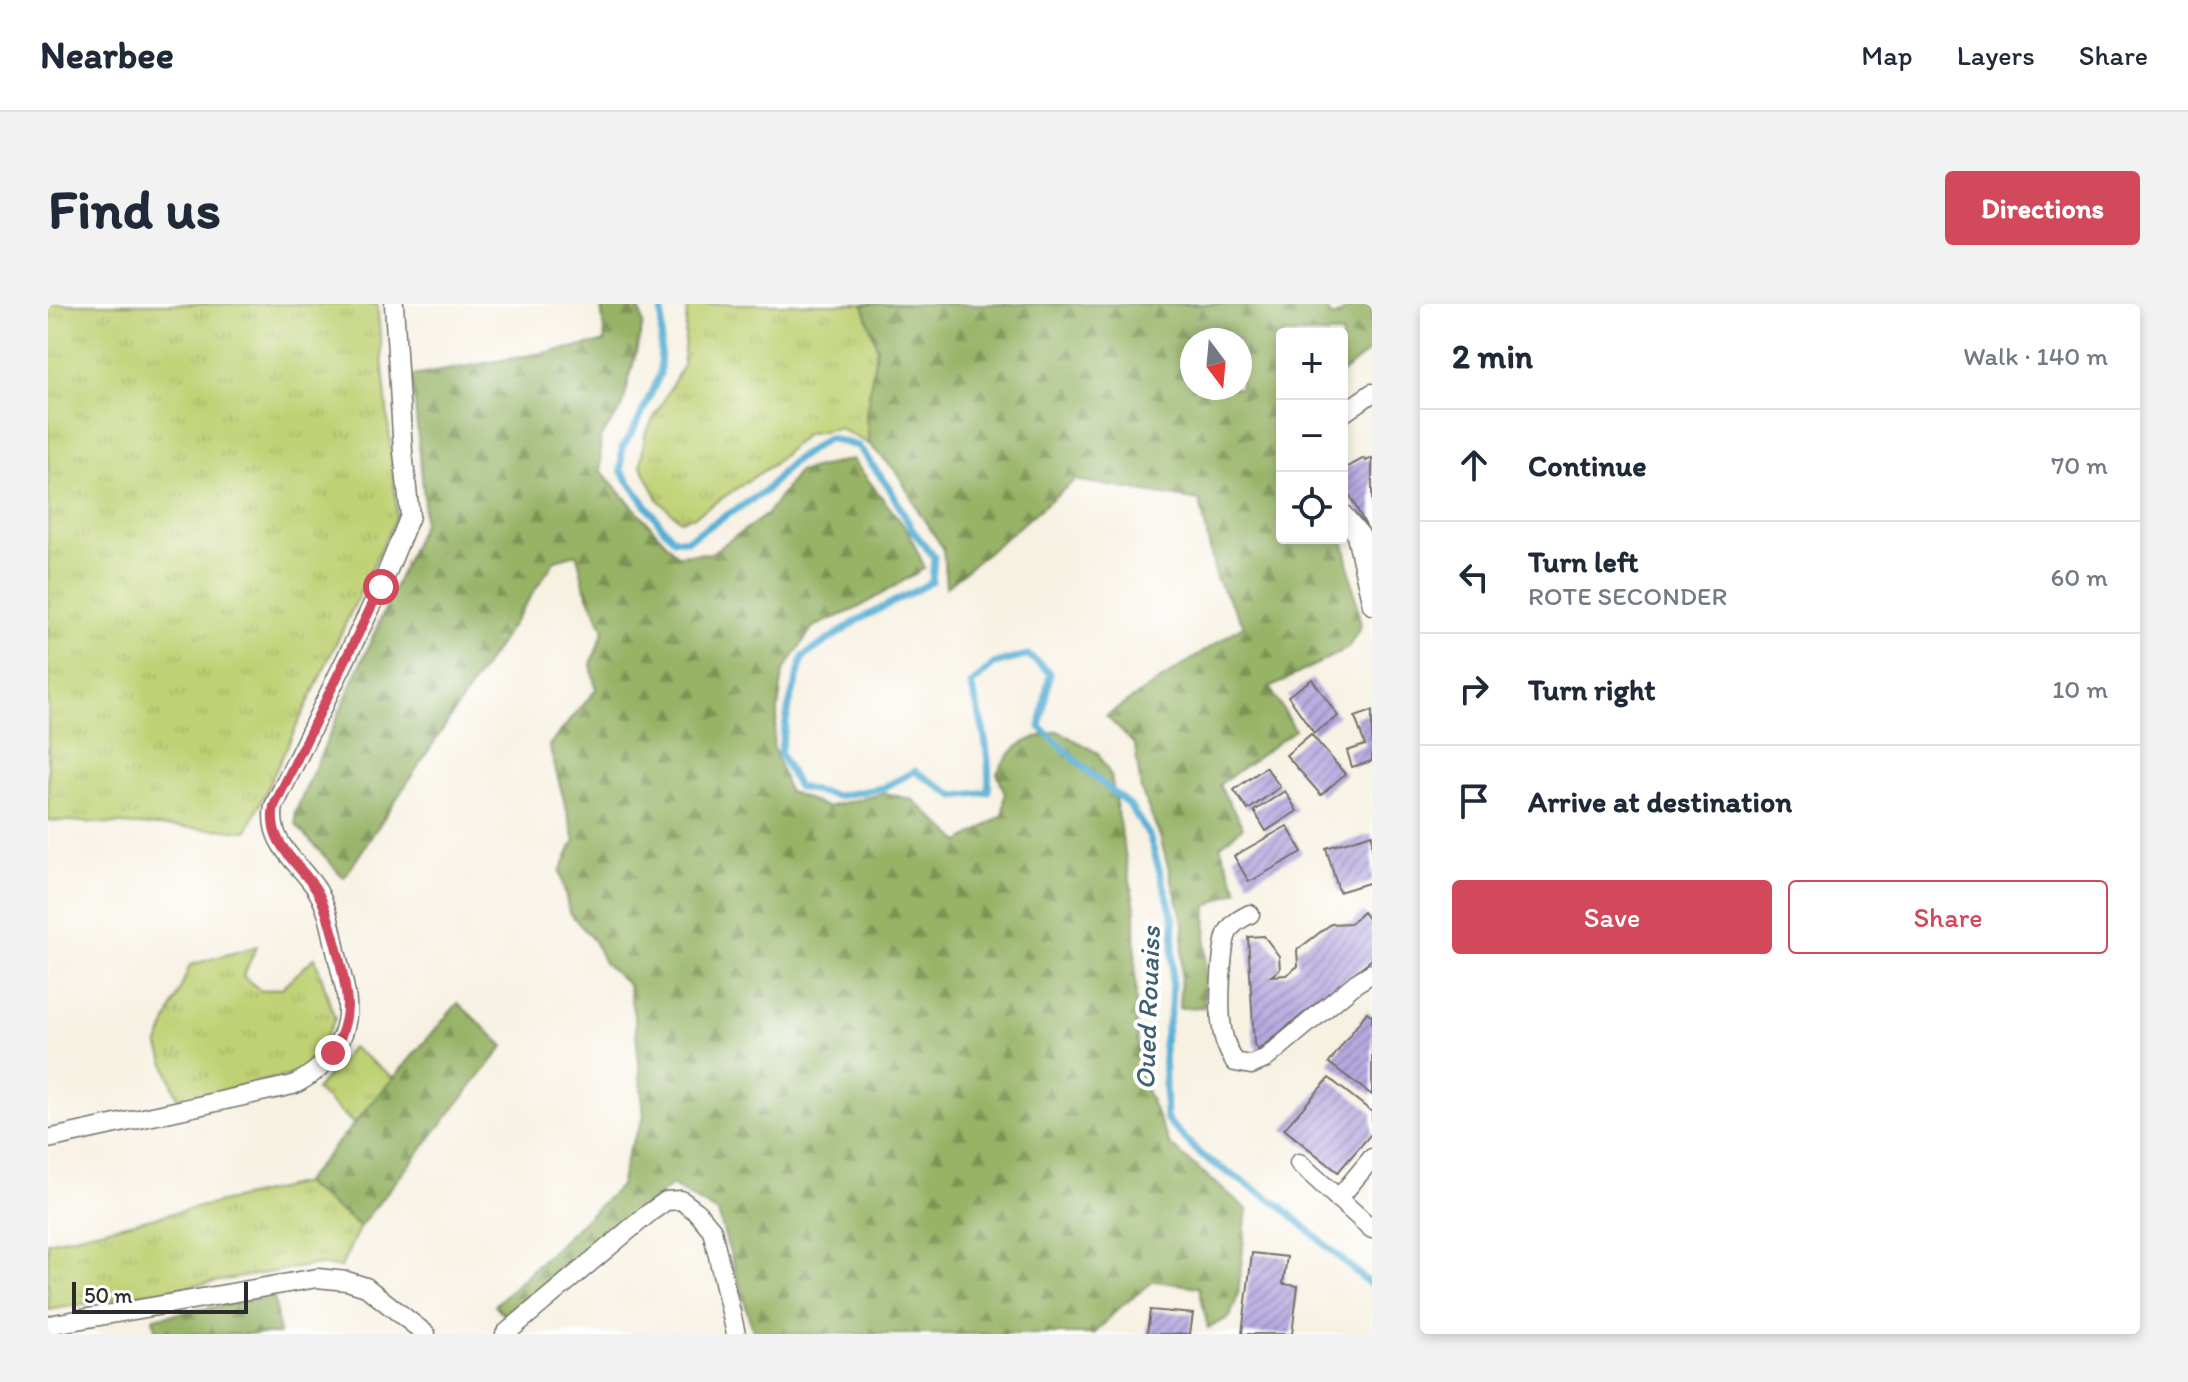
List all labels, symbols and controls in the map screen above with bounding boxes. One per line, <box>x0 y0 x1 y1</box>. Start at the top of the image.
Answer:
text: Nearbee <box>40 32 174 78</box>
text: Map <box>1861 38 1913 72</box>
text: Layers <box>1957 38 2035 72</box>
text: Share <box>2079 38 2148 72</box>
button: Directions <box>1945 171 2140 245</box>
text: Find us <box>48 175 221 242</box>
north arrow <box>1180 328 1252 400</box>
map controls <box>1276 328 1348 544</box>
button: + <box>1276 328 1348 400</box>
text: 2 min <box>1452 336 1533 377</box>
text: Walk · 140 m <box>1963 340 2108 372</box>
button: − <box>1276 400 1348 472</box>
icon: ahead <box>1452 443 1496 487</box>
text: Continue <box>1528 447 1647 484</box>
text: 70 m <box>2051 449 2108 481</box>
button: locate <box>1276 472 1348 544</box>
text: Turn left <box>1528 543 1639 580</box>
icon: left <box>1452 555 1496 599</box>
text: 60 m <box>2051 561 2108 593</box>
route start <box>363 569 399 605</box>
text: ROTE SECONDER <box>1528 580 1727 612</box>
icon: right <box>1452 667 1496 711</box>
text: Turn right <box>1528 671 1656 708</box>
text: 10 m <box>2052 673 2108 705</box>
icon: arrive <box>1452 779 1496 823</box>
text: Arrive at destination <box>1528 783 1792 820</box>
button: Save <box>1452 880 1772 954</box>
button: Share <box>1788 880 2108 954</box>
water label: Oued Rouaiss <box>1127 924 1167 1090</box>
route end <box>315 1035 351 1071</box>
scale bar <box>72 1278 248 1314</box>
text: 50 m <box>84 1282 133 1309</box>

